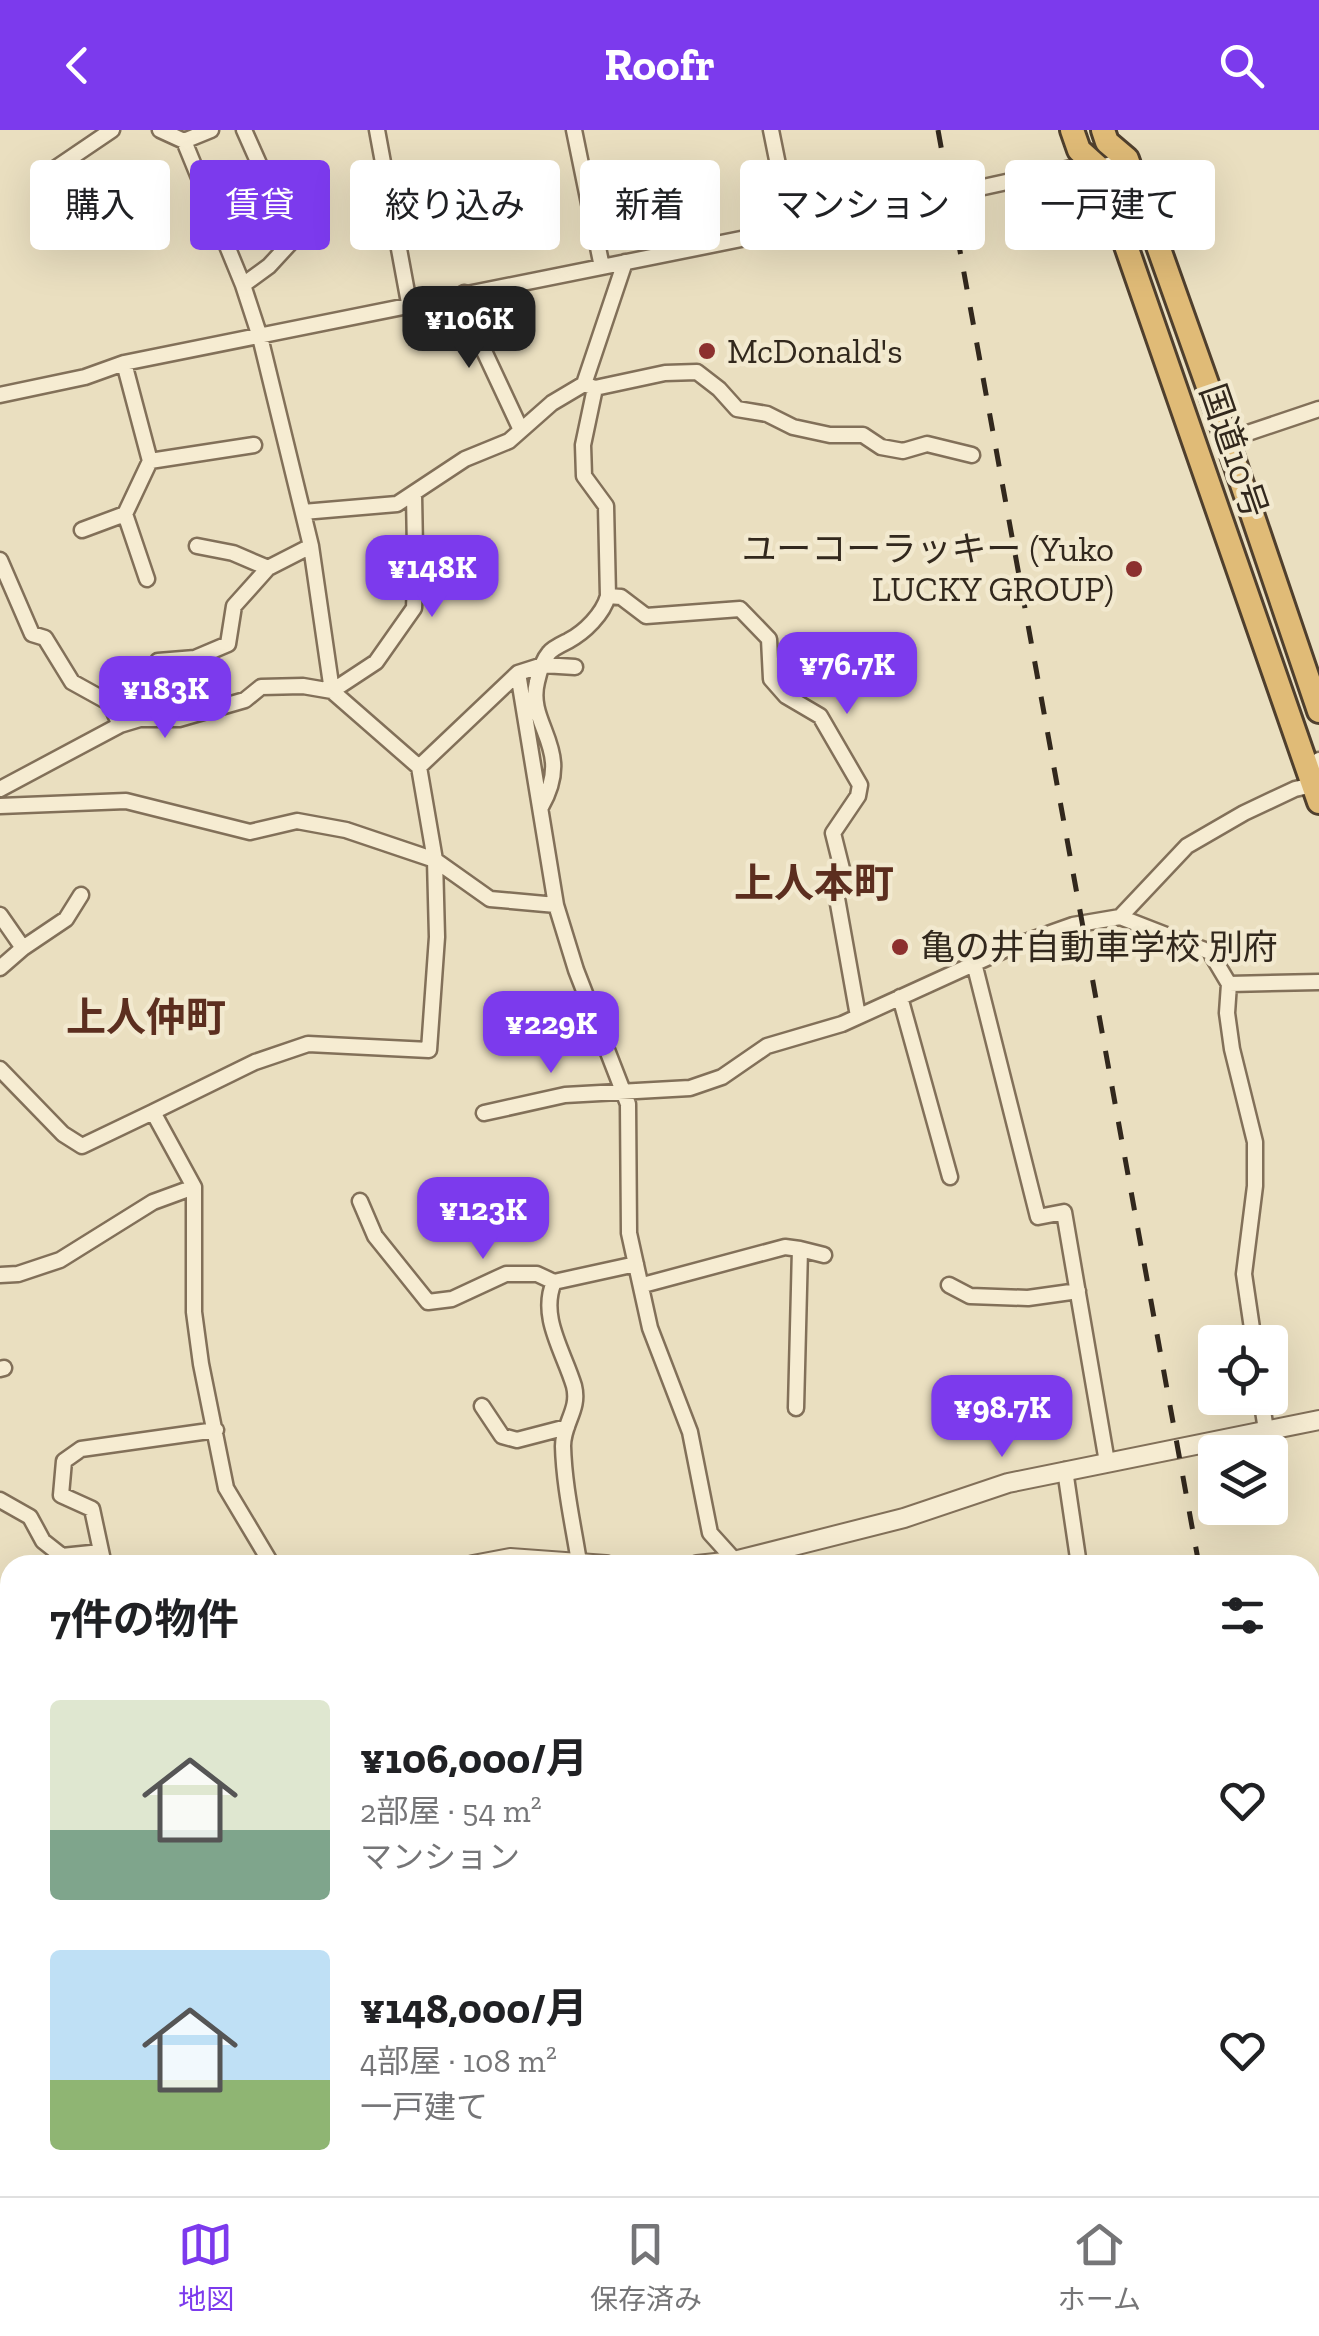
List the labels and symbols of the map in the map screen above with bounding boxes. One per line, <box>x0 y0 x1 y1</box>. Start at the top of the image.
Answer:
pin: ¥106K <box>399 286 539 371</box>
place label: McDonald's <box>727 330 903 372</box>
marker: McDonald's <box>696 340 718 362</box>
street label: 国道10号 <box>1192 379 1276 523</box>
place label: ユーコーラッキー (Yuko LUCKY GROUP) <box>741 528 1114 610</box>
pin: ¥148K <box>362 535 502 620</box>
marker: ユーコーラッキー (Yuko LUCKY GROUP) <box>1123 558 1145 580</box>
pin: ¥76.7K <box>766 632 928 717</box>
pin: ¥183K <box>95 656 235 741</box>
district label: 上人本町 <box>734 859 894 907</box>
place label: 亀の井自動車学校 別府 <box>920 926 1278 968</box>
marker: 亀の井自動車学校 別府 <box>889 936 911 958</box>
pin: ¥229K <box>481 991 621 1076</box>
district label: 上人仲町 <box>66 993 226 1041</box>
pin: ¥123K <box>413 1177 553 1262</box>
pin: ¥98.7K <box>921 1375 1083 1460</box>

